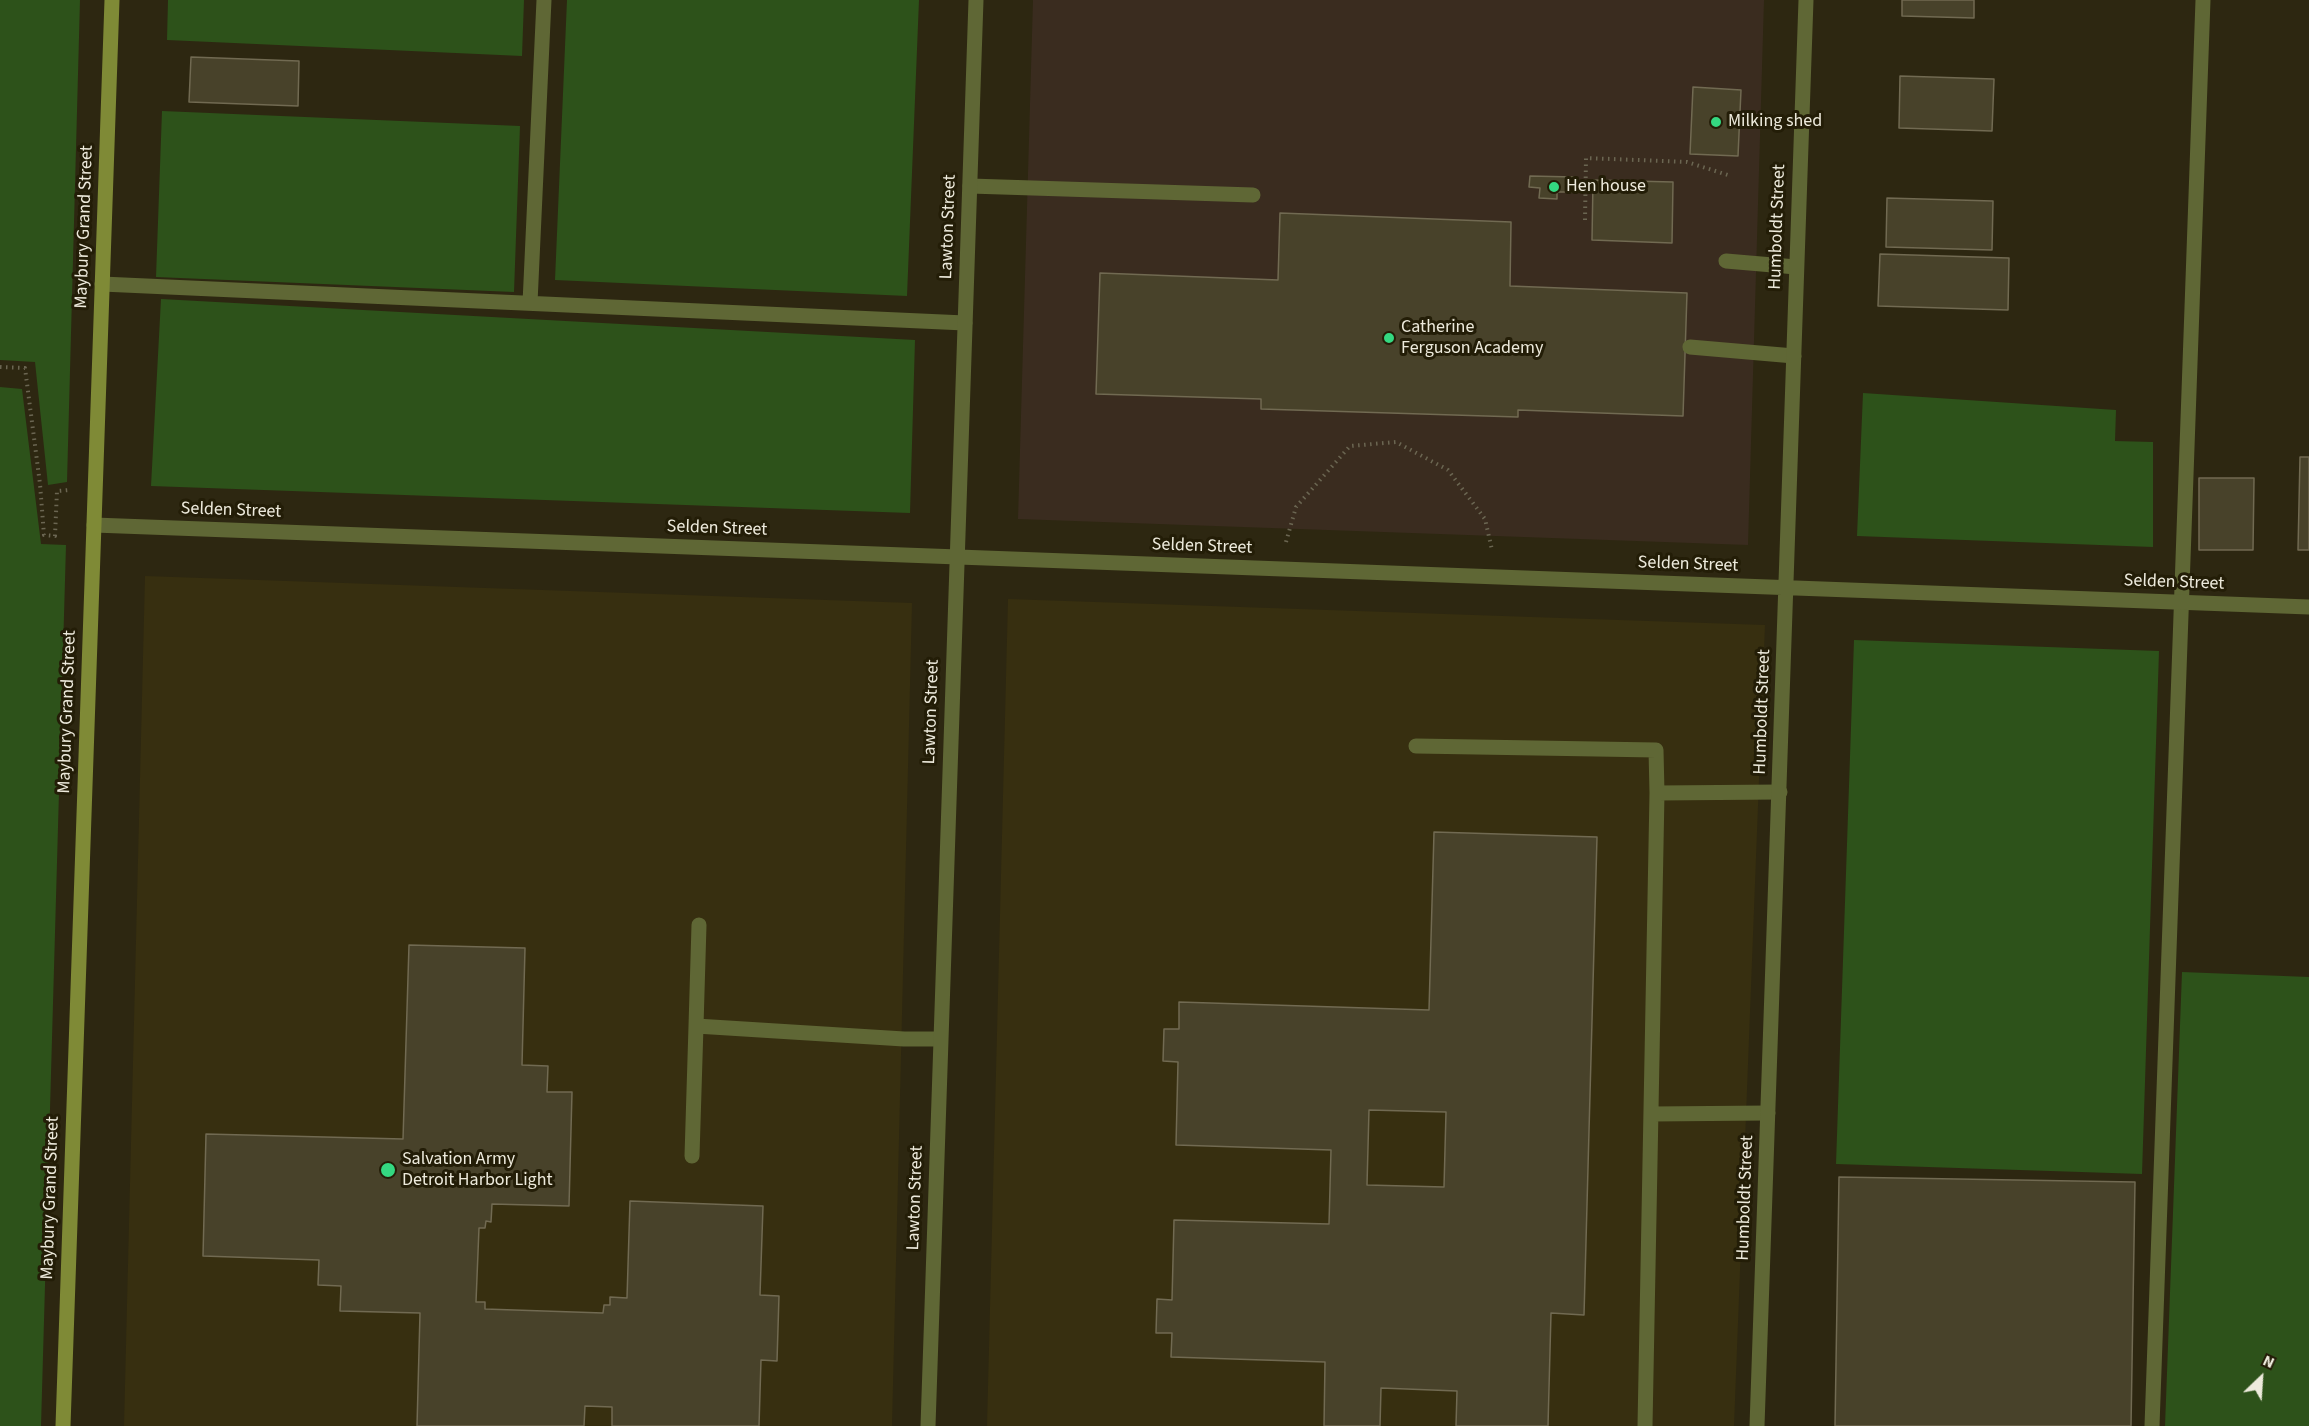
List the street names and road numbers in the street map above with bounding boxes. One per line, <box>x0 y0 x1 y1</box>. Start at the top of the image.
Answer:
street label: Maybury Grand Street <box>71 145 99 309</box>
street label: Humboldt Street <box>1765 164 1791 290</box>
street label: Lawton Street <box>936 174 962 280</box>
street label: Selden Street <box>180 498 282 524</box>
street label: Selden Street <box>666 516 768 542</box>
street label: Selden Street <box>1151 534 1253 560</box>
street label: Selden Street <box>1637 552 1739 578</box>
street label: Selden Street <box>2123 570 2225 596</box>
street label: Maybury Grand Street <box>54 630 82 794</box>
street label: Humboldt Street <box>1750 649 1776 775</box>
street label: Lawton Street <box>919 659 945 765</box>
street label: Maybury Grand Street <box>37 1116 65 1280</box>
street label: Humboldt Street <box>1733 1135 1759 1261</box>
street label: Lawton Street <box>903 1145 929 1251</box>

